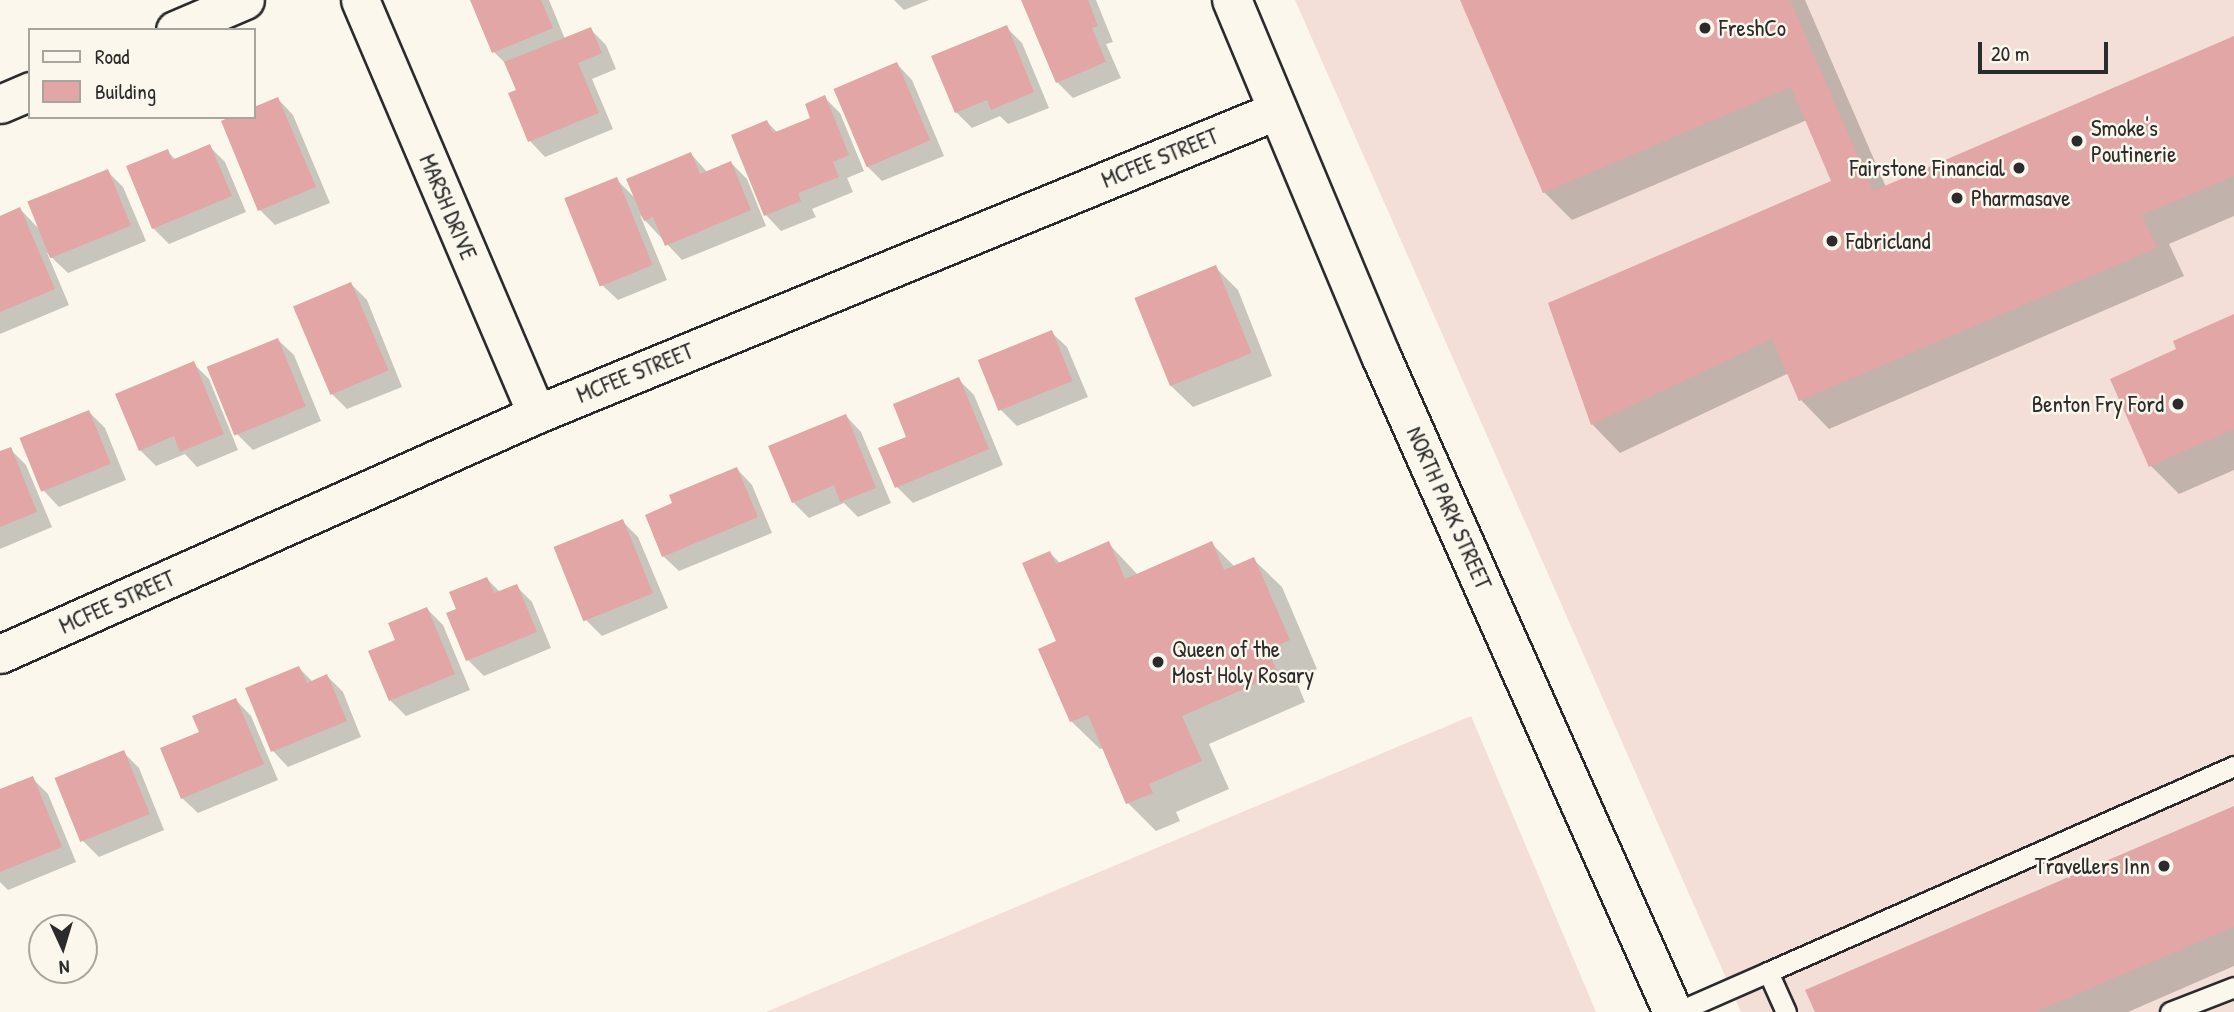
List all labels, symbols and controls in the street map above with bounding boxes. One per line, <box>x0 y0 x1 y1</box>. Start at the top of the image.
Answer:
place label: FreshCo <box>1719 14 1786 42</box>
marker: FreshCo <box>1697 20 1713 36</box>
legend <box>28 28 256 119</box>
scale bar <box>1982 28 2112 72</box>
text: 20 m <box>1991 39 2029 68</box>
text: Road <box>95 42 129 71</box>
text: Building <box>95 77 156 106</box>
place label: Smoke's Poutinerie <box>2091 114 2176 168</box>
street label: MCFEE STREET <box>1098 122 1222 194</box>
marker: Smoke's Poutinerie <box>2069 133 2085 149</box>
street label: MARSH DRIVE <box>413 150 483 264</box>
place label: Fairstone Financial <box>1850 154 2005 182</box>
marker: Fairstone Financial <box>2011 160 2027 176</box>
place label: Pharmasave <box>1971 184 2070 212</box>
marker: Pharmasave <box>1949 190 1965 206</box>
place label: Fabricland <box>1846 227 1931 255</box>
marker: Fabricland <box>1824 233 1840 249</box>
street label: MCFEE STREET <box>573 337 697 409</box>
place label: Benton Fry Ford <box>2032 390 2164 418</box>
marker: Benton Fry Ford <box>2170 396 2186 412</box>
street label: NORTH PARK STREET <box>1401 422 1497 594</box>
street label: MCFEE STREET <box>55 564 179 640</box>
place label: Queen of the Most Holy Rosary <box>1172 635 1314 689</box>
marker: Queen of the Most Holy Rosary <box>1150 654 1166 670</box>
place label: Travellers Inn <box>2035 852 2150 880</box>
marker: Travellers Inn <box>2156 858 2172 874</box>
north arrow <box>28 914 98 984</box>
text: N <box>58 955 70 981</box>

